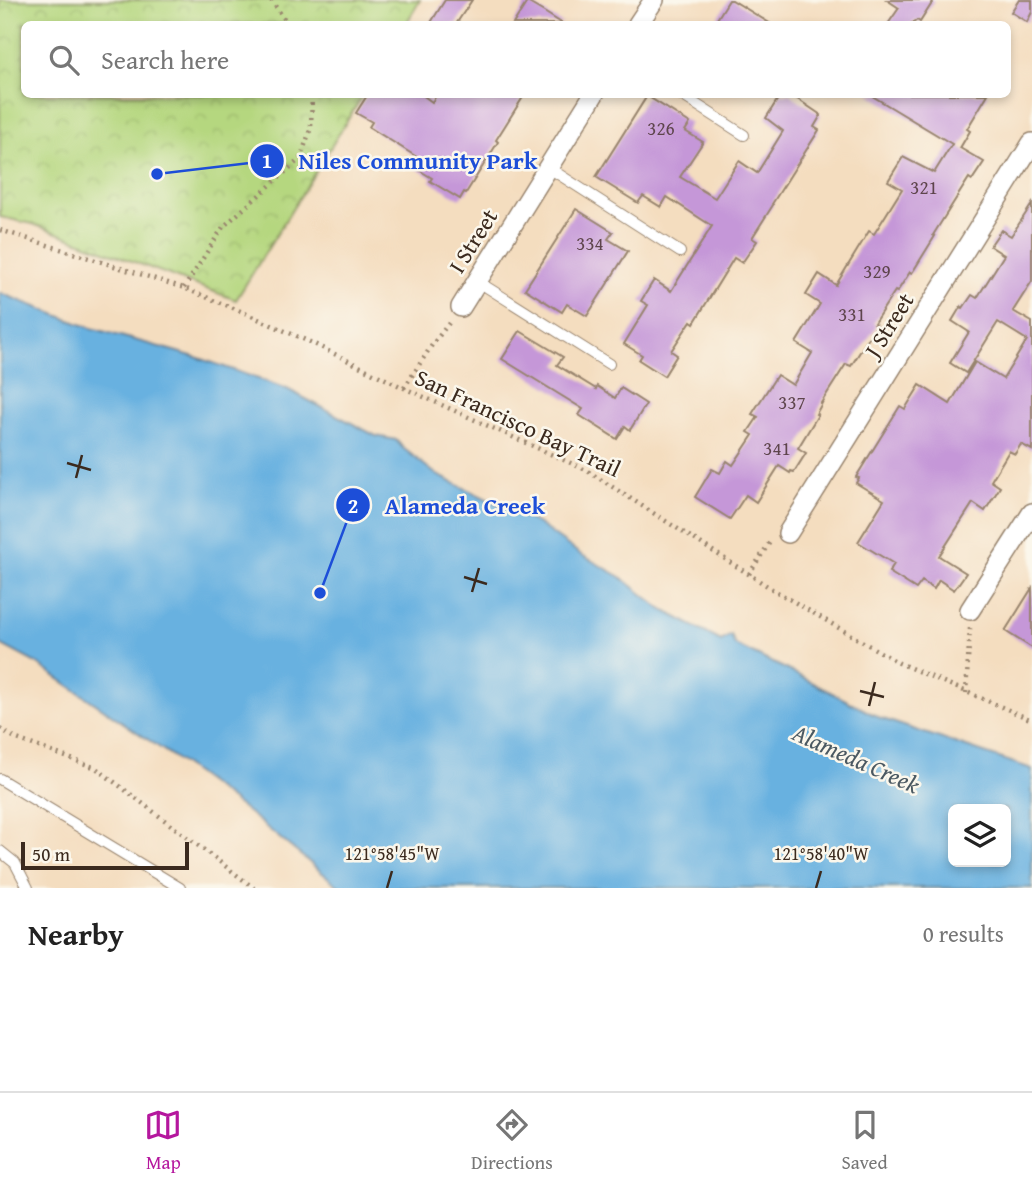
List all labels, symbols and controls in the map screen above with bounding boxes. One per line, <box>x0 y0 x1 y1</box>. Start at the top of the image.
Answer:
search box <box>21 21 1011 98</box>
text: Search here <box>101 40 229 79</box>
icon: search <box>45 41 83 79</box>
house number: 326 <box>647 114 675 142</box>
callout: Niles Community Park <box>249 138 551 183</box>
text: Niles Community Park <box>299 143 538 178</box>
text: 1 <box>262 145 272 176</box>
house number: 321 <box>910 173 938 201</box>
street label: I Street <box>440 202 505 279</box>
house number: 334 <box>576 229 604 257</box>
house number: 329 <box>863 257 891 285</box>
street label: J Street <box>854 286 921 366</box>
house number: 331 <box>838 300 866 328</box>
street label: San Francisco Bay Trail <box>410 360 626 485</box>
house number: 337 <box>778 388 806 416</box>
house number: 341 <box>763 434 791 462</box>
callout: Alameda Creek <box>336 483 559 528</box>
text: Alameda Creek <box>385 488 545 523</box>
text: 2 <box>348 490 358 521</box>
water label: Alameda Creek <box>786 715 925 802</box>
map controls <box>948 804 1011 867</box>
button: layers <box>948 804 1011 867</box>
scale bar <box>21 839 189 871</box>
text: 50 m <box>32 840 70 868</box>
text: 121°58'45"W <box>345 840 440 867</box>
text: 121°58'40"W <box>774 840 869 867</box>
text: Nearby <box>28 912 124 956</box>
text: 0 results <box>923 917 1004 950</box>
tab: Map <box>144 1106 182 1176</box>
tab: Directions <box>471 1106 553 1176</box>
tab: Saved <box>842 1106 888 1176</box>

